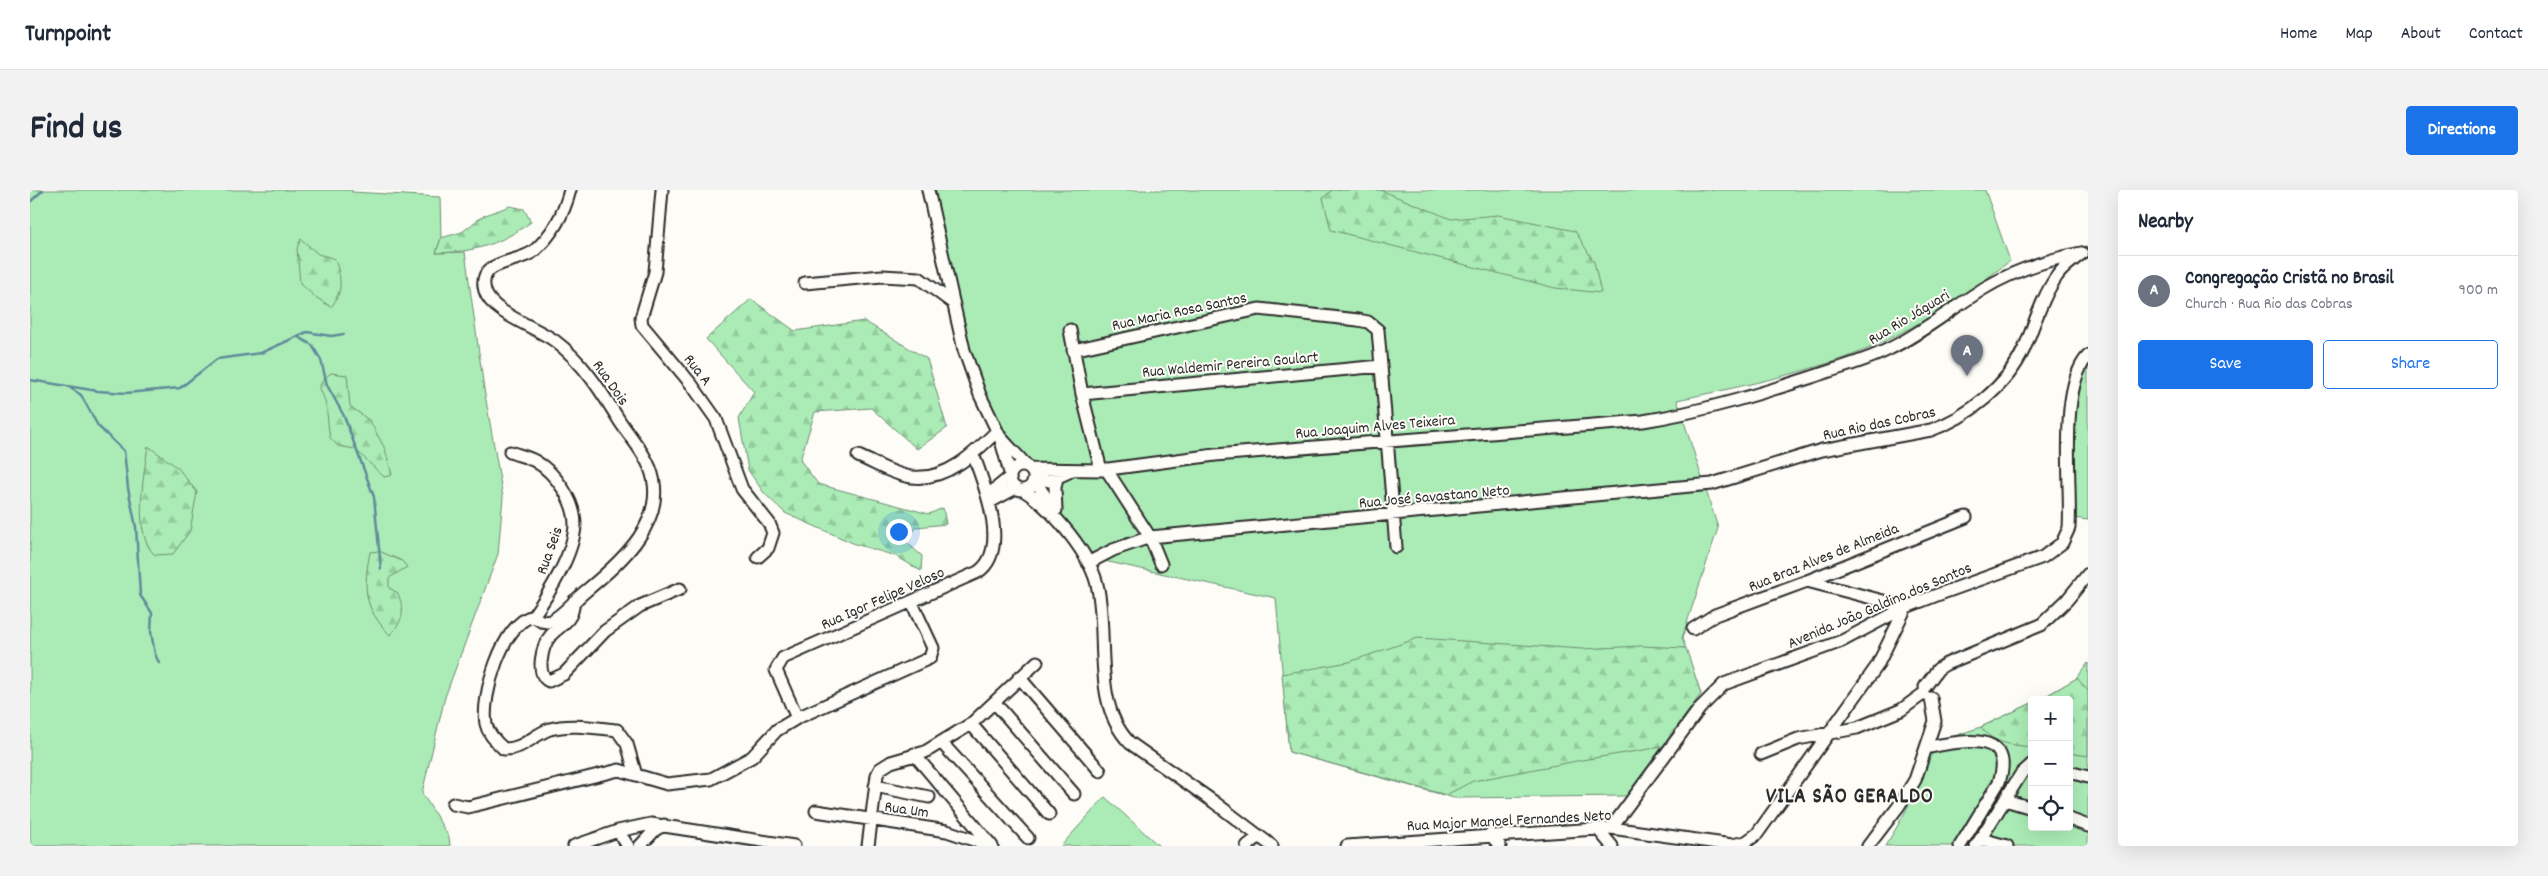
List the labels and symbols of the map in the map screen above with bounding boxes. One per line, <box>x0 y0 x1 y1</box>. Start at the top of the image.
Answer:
street label: Rua Rio Jáguari <box>1864 285 1954 352</box>
street label: Rua Maria Rosa Santos <box>1110 287 1249 338</box>
pin: A <box>1951 335 1983 376</box>
street label: Rua Waldemir Pereira Goulart <box>1141 346 1319 385</box>
street label: Rua A <box>677 350 717 391</box>
street label: Rua Dois <box>586 356 634 411</box>
street label: Rua Rio das Cobras <box>1821 401 1938 448</box>
street label: Rua Joaquim Alves Teixeira <box>1294 409 1457 446</box>
street label: Rua José Savastano Neto <box>1358 479 1510 516</box>
street label: Rua Braz Alves de Almeida <box>1745 518 1903 599</box>
your location <box>886 519 912 545</box>
street label: Rua Seis <box>531 523 570 578</box>
street label: Avenida João Galdino dos Santos <box>1784 557 1976 656</box>
street label: Rua Igor Felipe Veloso <box>818 562 948 637</box>
district label: VILA SÃO GERALDO <box>1766 783 1934 813</box>
street label: Rua Um <box>883 796 930 825</box>
street label: Rua Major Manoel Fernandes Neto <box>1406 805 1612 838</box>

